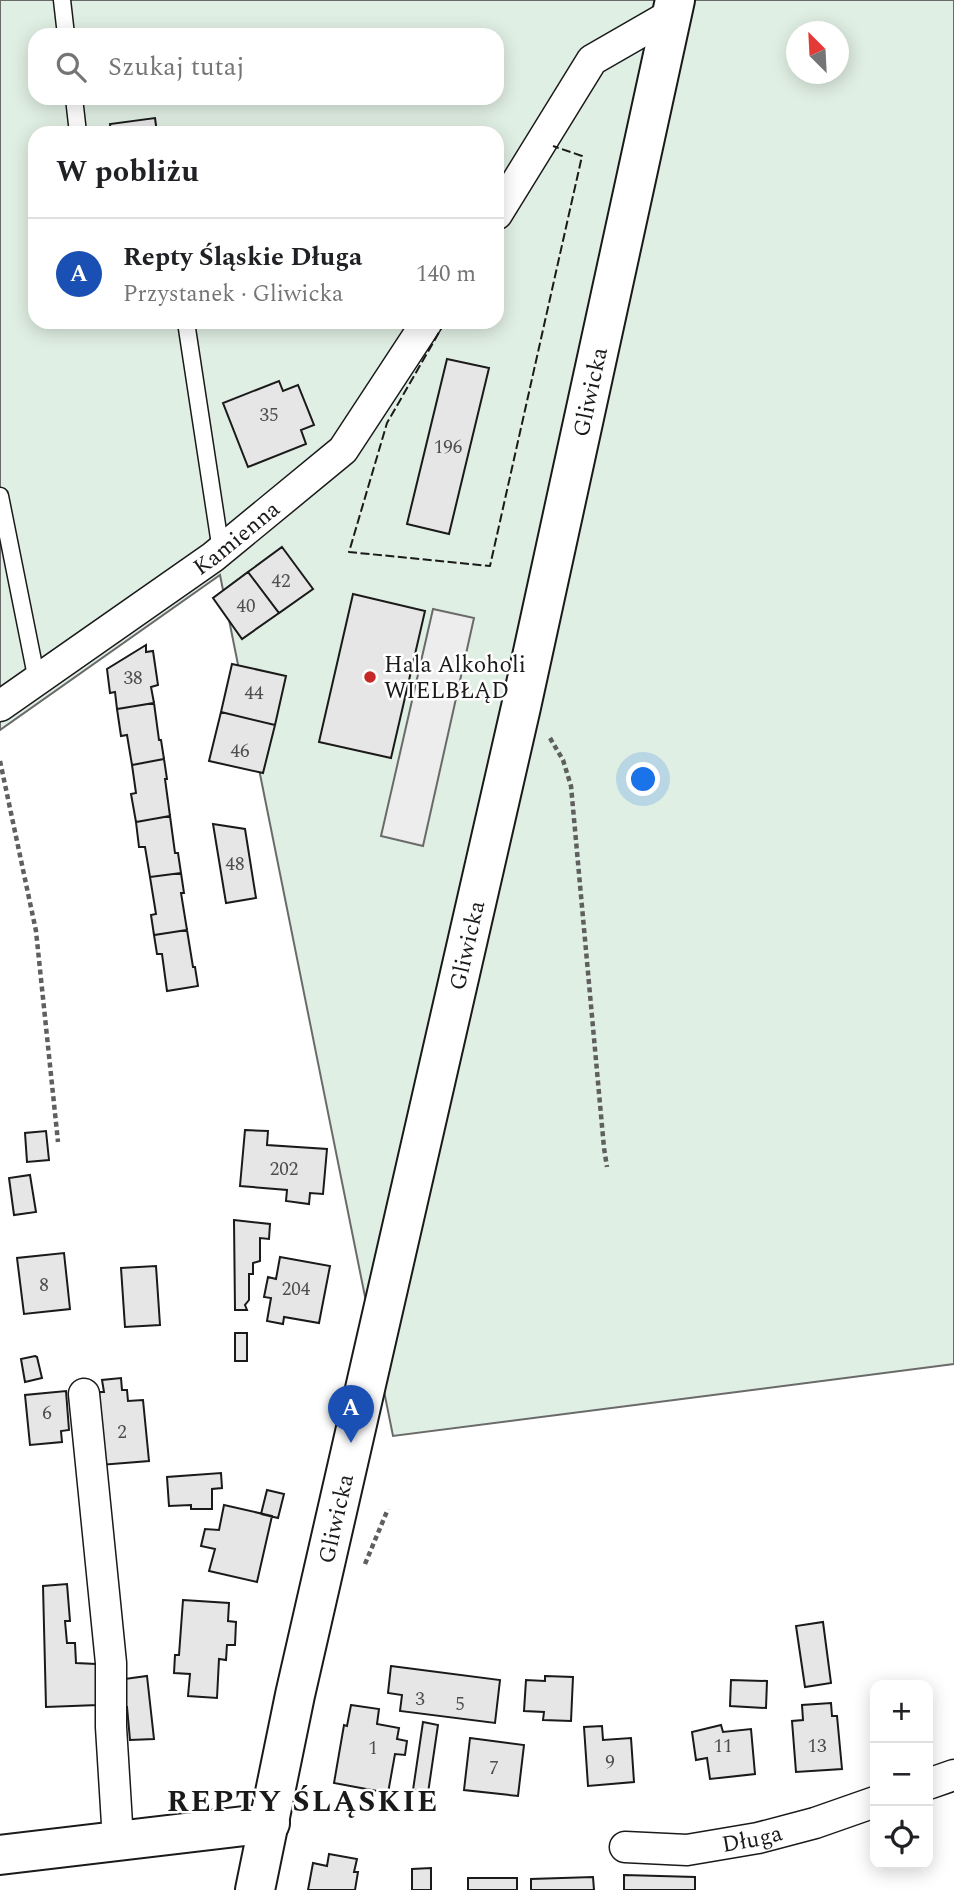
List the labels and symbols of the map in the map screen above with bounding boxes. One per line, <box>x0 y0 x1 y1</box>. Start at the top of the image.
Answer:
north arrow <box>786 21 849 84</box>
street label: Gliwicka <box>564 344 618 440</box>
house number: 35 <box>259 401 279 430</box>
house number: 196 <box>434 433 462 462</box>
street label: Kamienna <box>186 493 288 585</box>
house number: 42 <box>271 567 291 596</box>
house number: 40 <box>236 592 256 621</box>
place label: Hala Alkoholi WIELBŁĄD <box>384 648 526 709</box>
house number: 38 <box>123 664 143 693</box>
marker: Hala Alkoholi WIELBŁĄD <box>362 669 378 685</box>
house number: 44 <box>244 679 264 708</box>
house number: 46 <box>230 737 250 766</box>
your location <box>626 762 660 796</box>
house number: 48 <box>225 850 245 879</box>
street label: Gliwicka <box>441 898 495 994</box>
house number: 202 <box>270 1155 298 1184</box>
house number: 8 <box>39 1271 49 1300</box>
house number: 204 <box>282 1275 311 1304</box>
pin: A <box>328 1385 374 1443</box>
house number: 6 <box>42 1399 52 1428</box>
house number: 2 <box>117 1418 127 1447</box>
street label: Gliwicka <box>310 1471 364 1567</box>
house number: 3 <box>415 1685 425 1714</box>
house number: 5 <box>455 1690 465 1719</box>
house number: 11 <box>713 1732 733 1761</box>
house number: 13 <box>807 1732 827 1761</box>
house number: 1 <box>368 1734 378 1763</box>
house number: 9 <box>605 1748 615 1777</box>
house number: 7 <box>489 1754 499 1783</box>
district label: REPTY ŚLĄSKIE <box>167 1779 439 1825</box>
street label: Długa <box>719 1816 786 1863</box>

